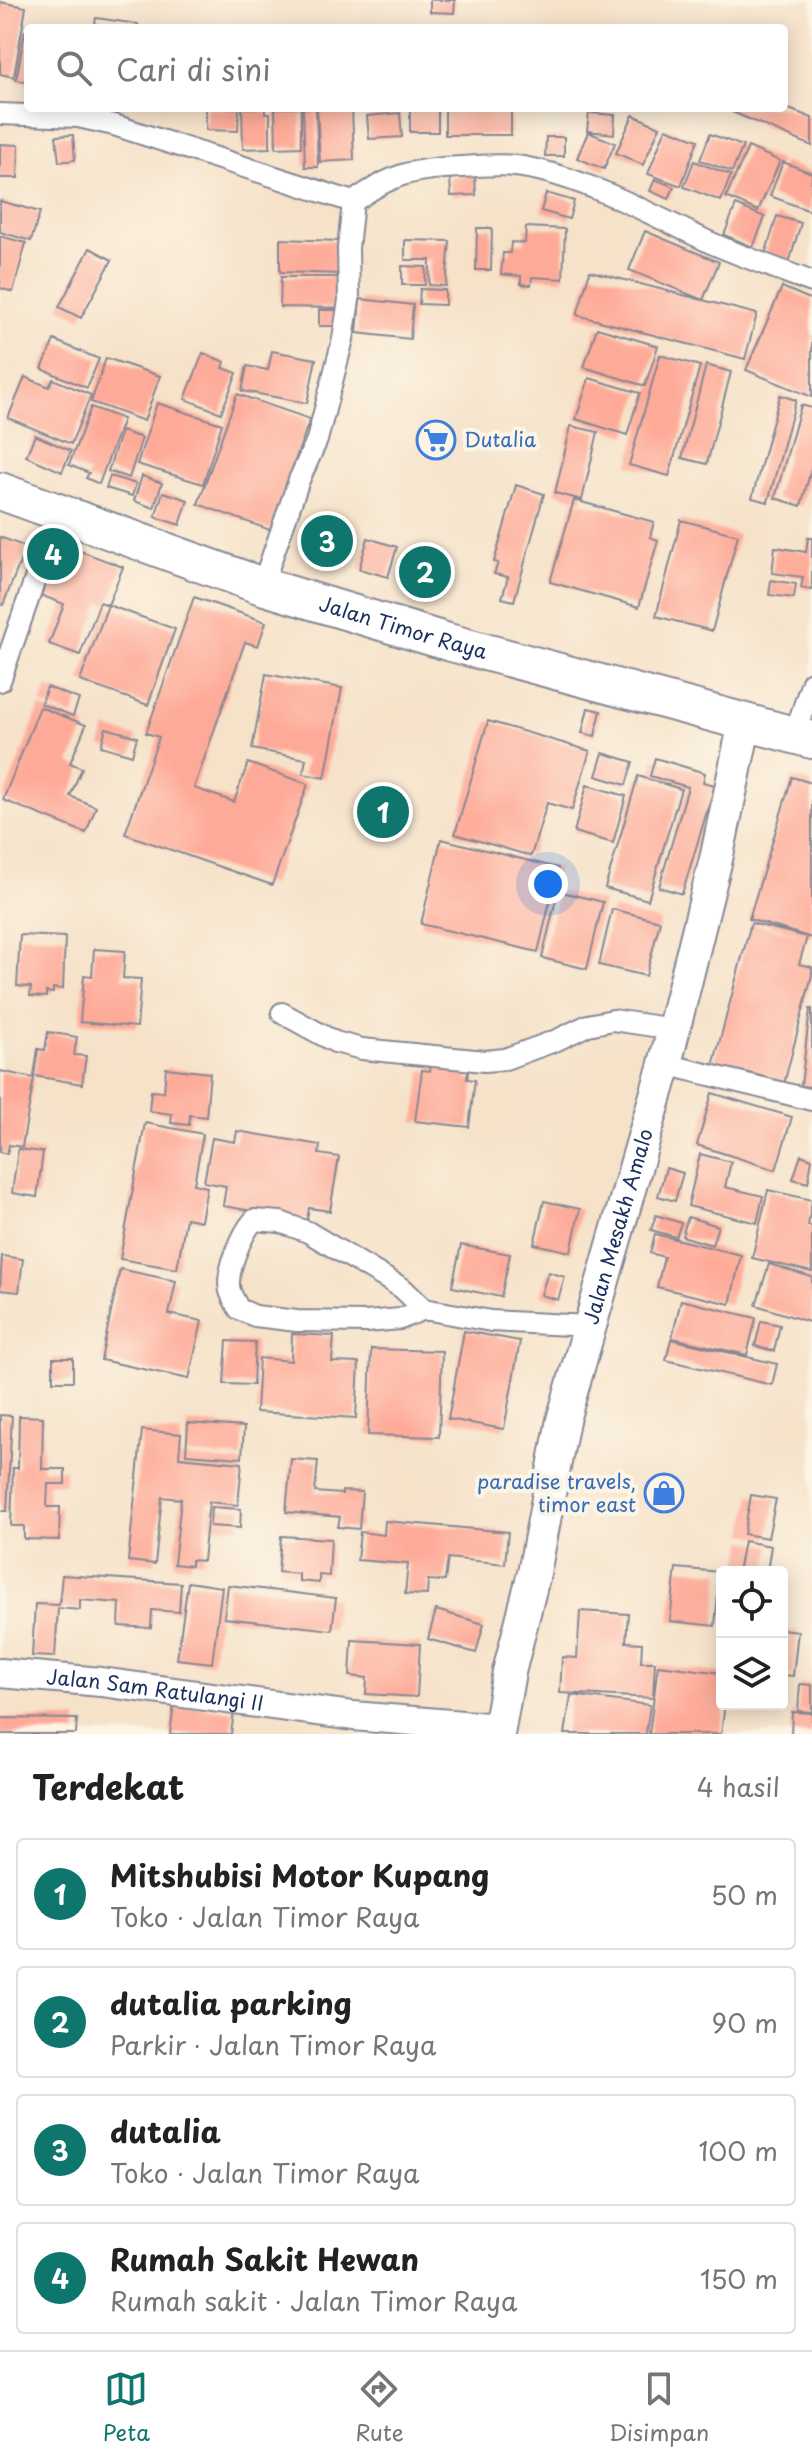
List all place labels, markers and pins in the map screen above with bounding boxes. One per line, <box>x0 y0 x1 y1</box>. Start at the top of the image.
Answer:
supermarket icon: Dutalia <box>415 419 457 461</box>
place label: Dutalia <box>464 424 537 454</box>
pin: 3 <box>301 511 353 571</box>
pin: 4 <box>27 524 79 584</box>
pin: 2 <box>399 542 451 602</box>
pin: 1 <box>357 782 409 842</box>
place label: paradise travels, timor east <box>477 1466 636 1519</box>
shop icon: paradise travels, timor east <box>643 1472 685 1514</box>

